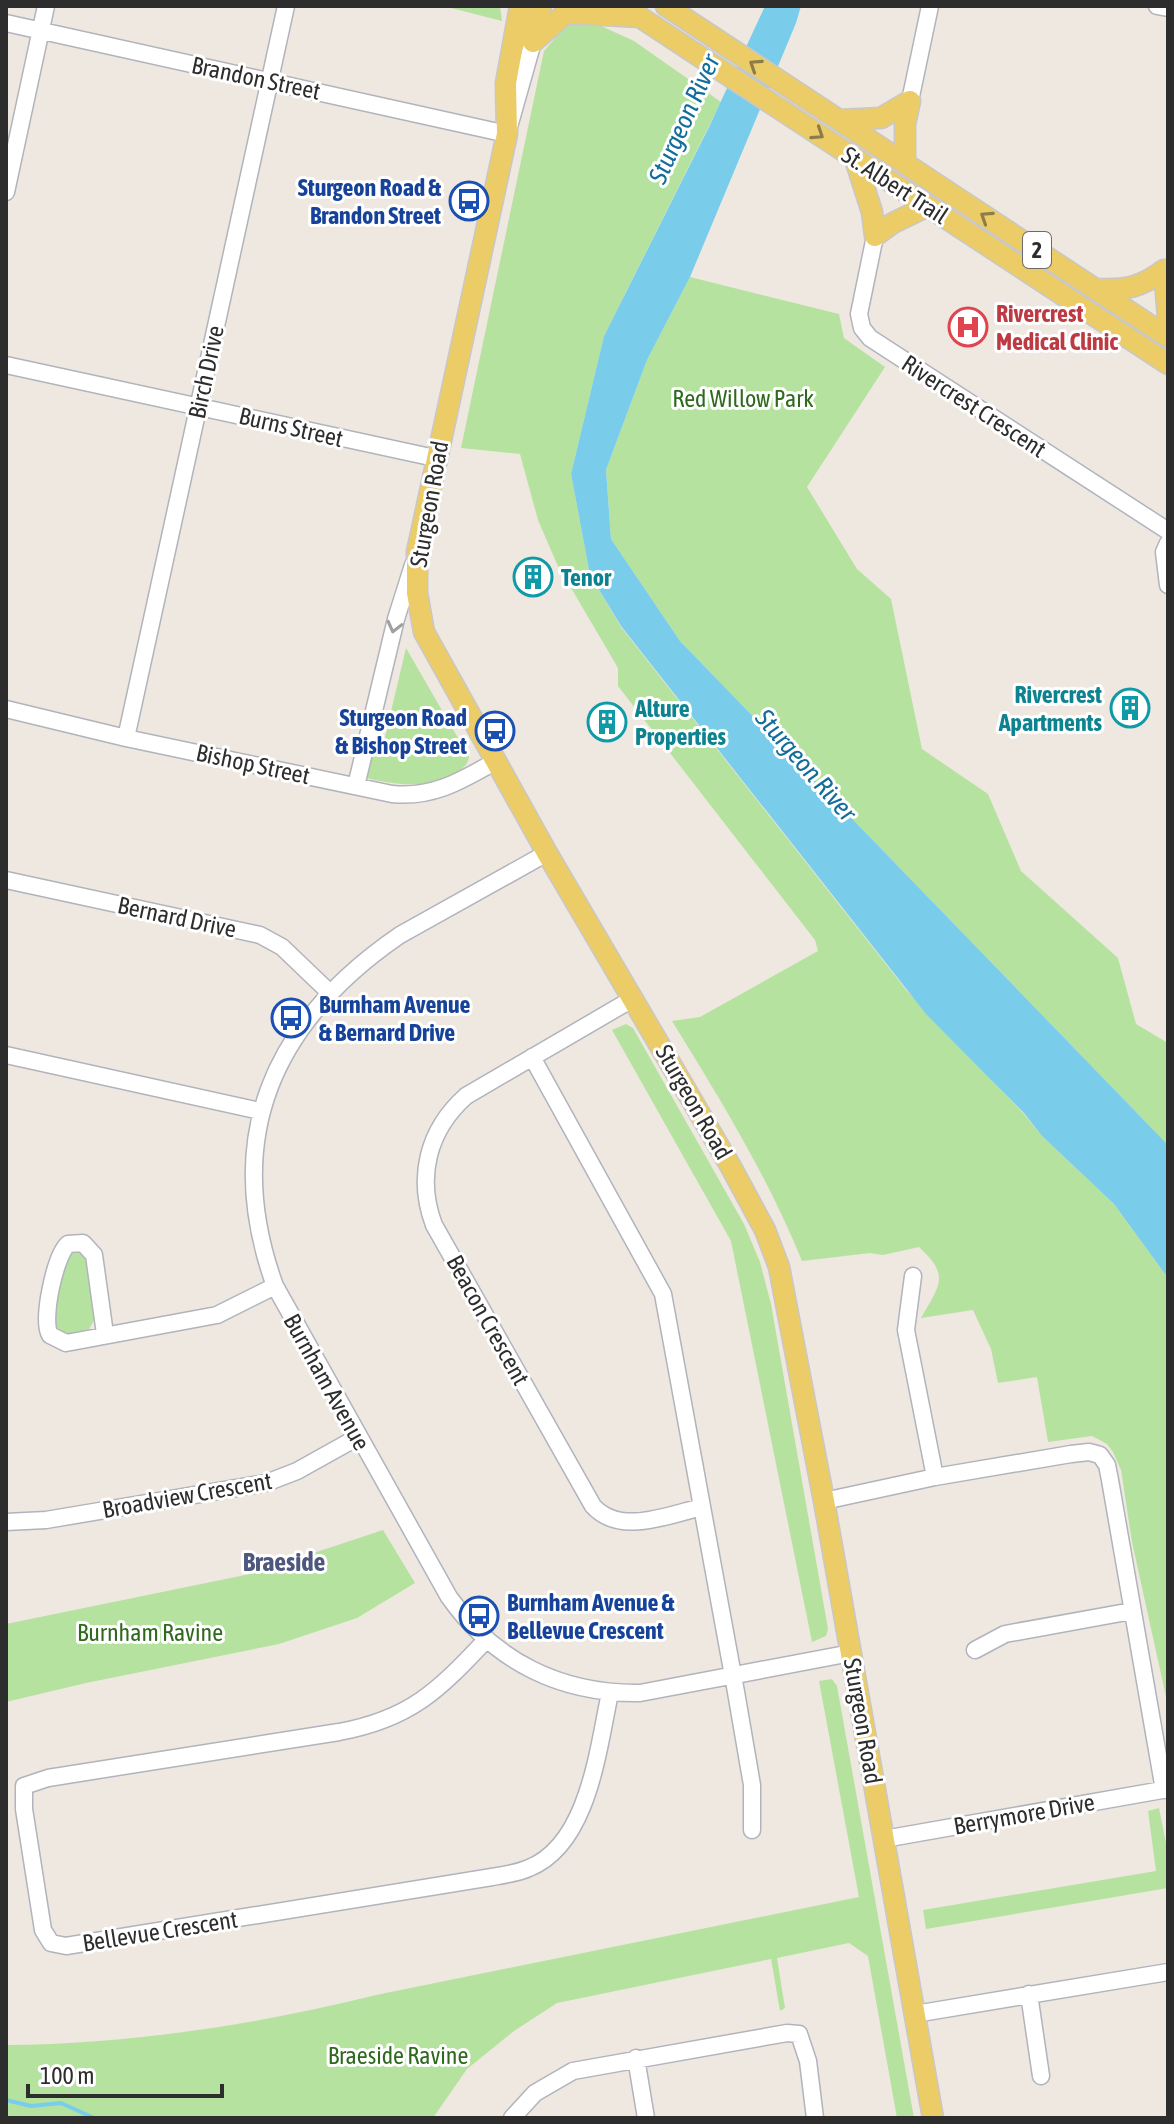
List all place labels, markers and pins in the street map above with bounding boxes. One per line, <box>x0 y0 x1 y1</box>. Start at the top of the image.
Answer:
place label: Sturgeon Road & Brandon Street <box>298 174 442 229</box>
bus stop icon: Sturgeon Road & Brandon Street <box>448 180 490 222</box>
place label: Rivercrest Medical Clinic <box>996 300 1118 355</box>
hospital icon: Rivercrest Medical Clinic <box>947 306 989 348</box>
building icon: Tenor <box>512 556 554 598</box>
place label: Tenor <box>561 564 612 591</box>
place label: Rivercrest Apartments <box>998 681 1103 736</box>
building icon: Rivercrest Apartments <box>1109 687 1151 729</box>
place label: Alture Properties <box>634 695 727 750</box>
building icon: Alture Properties <box>586 701 628 743</box>
place label: Sturgeon Road & Bishop Street <box>336 704 467 759</box>
bus stop icon: Sturgeon Road & Bishop Street <box>474 710 516 752</box>
place label: Burnham Avenue & Bernard Drive <box>319 991 471 1046</box>
bus stop icon: Burnham Avenue & Bernard Drive <box>270 997 312 1039</box>
place label: Burnham Avenue & Bellevue Crescent <box>507 1589 675 1644</box>
bus stop icon: Burnham Avenue & Bellevue Crescent <box>458 1595 500 1637</box>

